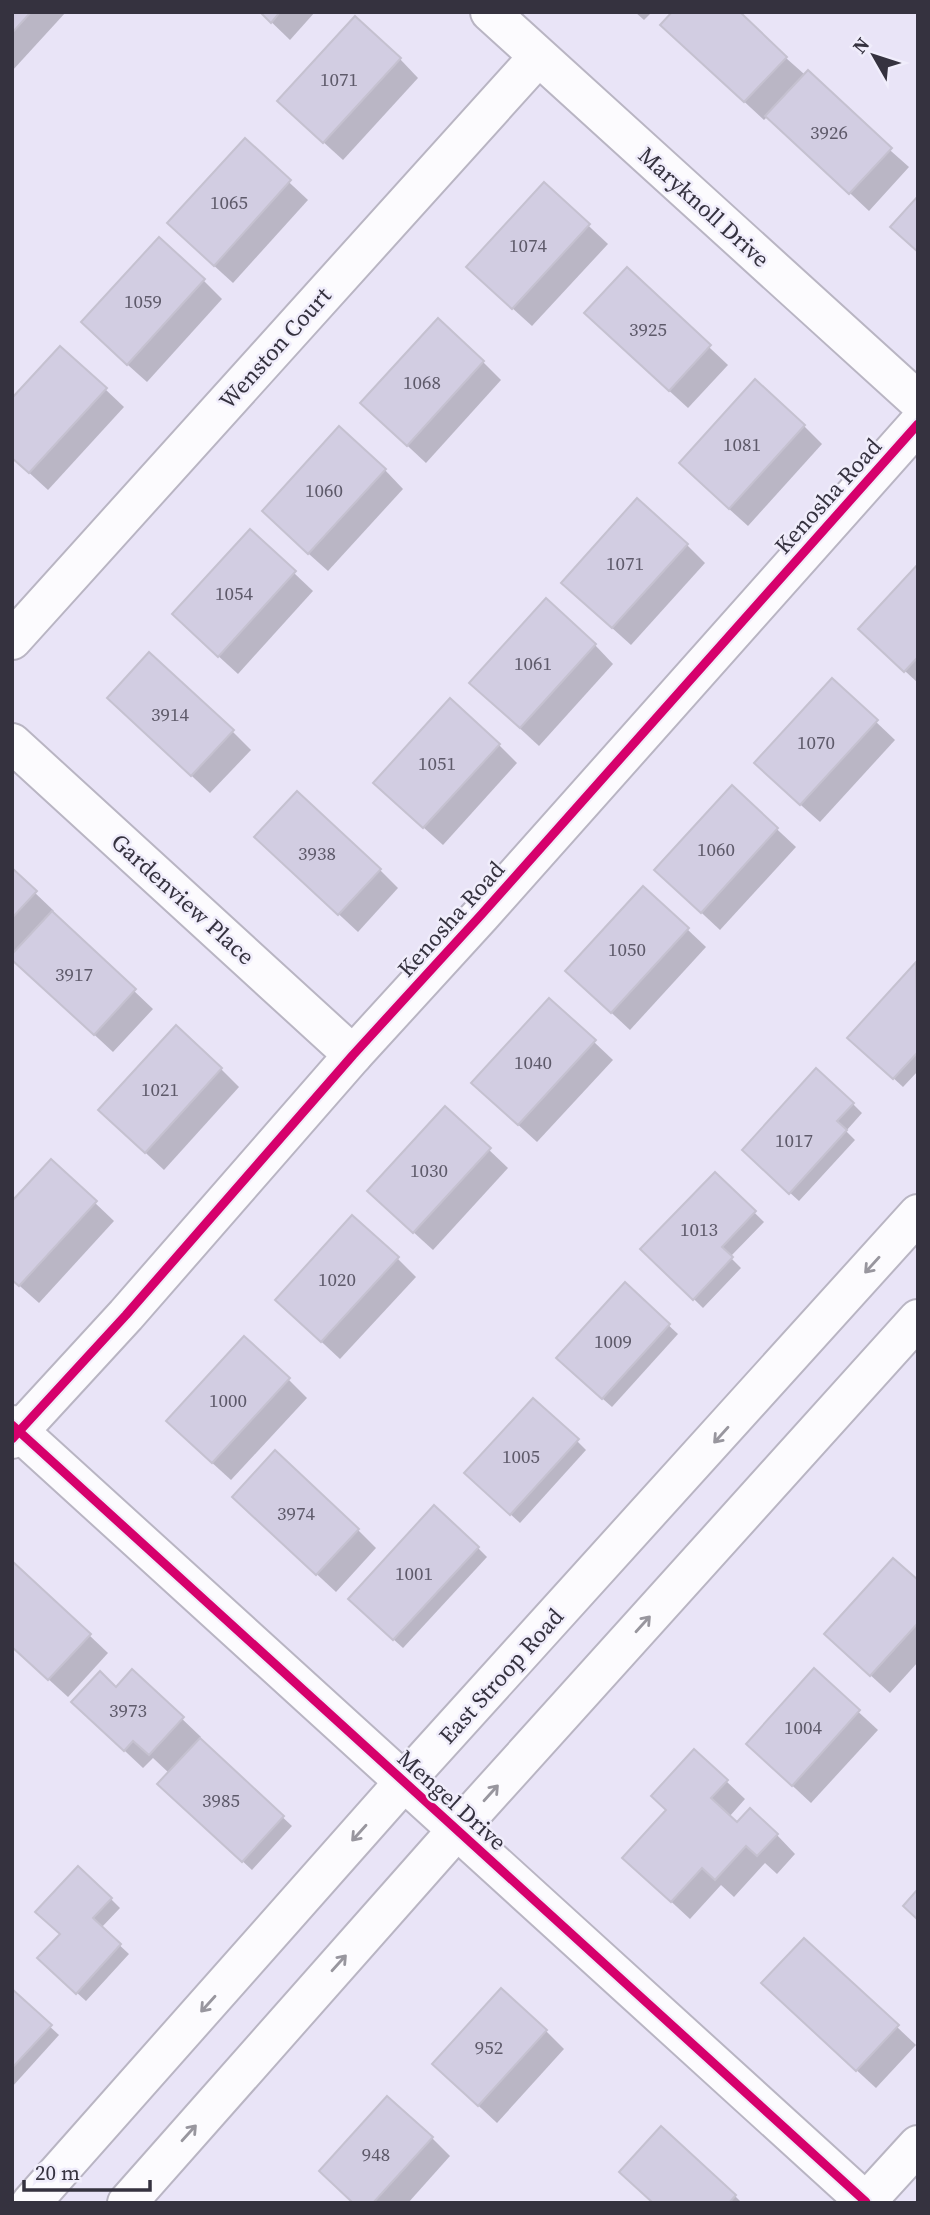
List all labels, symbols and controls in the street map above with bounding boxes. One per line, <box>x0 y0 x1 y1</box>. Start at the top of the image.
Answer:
north arrow <box>839 21 909 91</box>
text: N <box>846 32 875 59</box>
house number: 1071 <box>320 66 358 92</box>
house number: 3926 <box>810 119 848 145</box>
street label: Maryknoll Drive <box>631 139 777 275</box>
house number: 1065 <box>210 189 248 215</box>
house number: 1074 <box>509 232 547 258</box>
street label: Wenston Court <box>212 280 339 416</box>
house number: 1059 <box>124 288 162 314</box>
house number: 3925 <box>629 316 667 342</box>
house number: 1068 <box>403 369 441 395</box>
house number: 1081 <box>723 431 761 457</box>
street label: Kenosha Road <box>767 431 889 561</box>
house number: 1060 <box>305 477 343 503</box>
house number: 1071 <box>606 550 644 576</box>
house number: 1054 <box>215 580 253 606</box>
house number: 1061 <box>514 650 552 676</box>
house number: 3914 <box>151 701 189 727</box>
house number: 1070 <box>797 729 835 755</box>
house number: 1051 <box>418 750 456 776</box>
street label: Gardenview Place <box>104 826 262 972</box>
house number: 1060 <box>697 836 735 862</box>
house number: 3938 <box>298 840 336 866</box>
street label: Kenosha Road <box>390 854 512 984</box>
house number: 1050 <box>608 936 646 962</box>
house number: 3917 <box>55 961 93 987</box>
house number: 1040 <box>514 1049 552 1075</box>
house number: 1021 <box>141 1076 179 1102</box>
house number: 1017 <box>775 1127 813 1153</box>
house number: 1030 <box>410 1157 448 1183</box>
house number: 1013 <box>680 1216 718 1242</box>
one-way arrow <box>864 1256 880 1274</box>
house number: 1020 <box>318 1266 356 1292</box>
house number: 1009 <box>594 1328 632 1354</box>
house number: 1000 <box>209 1387 247 1413</box>
one-way arrow <box>712 1426 729 1443</box>
house number: 1005 <box>502 1443 540 1469</box>
house number: 3974 <box>277 1500 315 1526</box>
house number: 1001 <box>395 1560 433 1586</box>
street label: East Stroop Road <box>431 1601 571 1751</box>
one-way arrow <box>635 1615 651 1633</box>
house number: 3973 <box>109 1697 147 1723</box>
house number: 1004 <box>784 1714 822 1740</box>
street label: Mengel Drive <box>390 1742 514 1858</box>
one-way arrow <box>482 1785 499 1802</box>
house number: 3985 <box>202 1787 240 1813</box>
one-way arrow <box>351 1824 367 1842</box>
one-way arrow <box>331 1954 347 1972</box>
one-way arrow <box>200 1994 216 2012</box>
house number: 952 <box>475 2034 503 2060</box>
one-way arrow <box>180 2125 197 2142</box>
house number: 948 <box>362 2141 390 2167</box>
scale bar <box>24 2148 150 2192</box>
text: 20 m <box>35 2158 80 2187</box>

